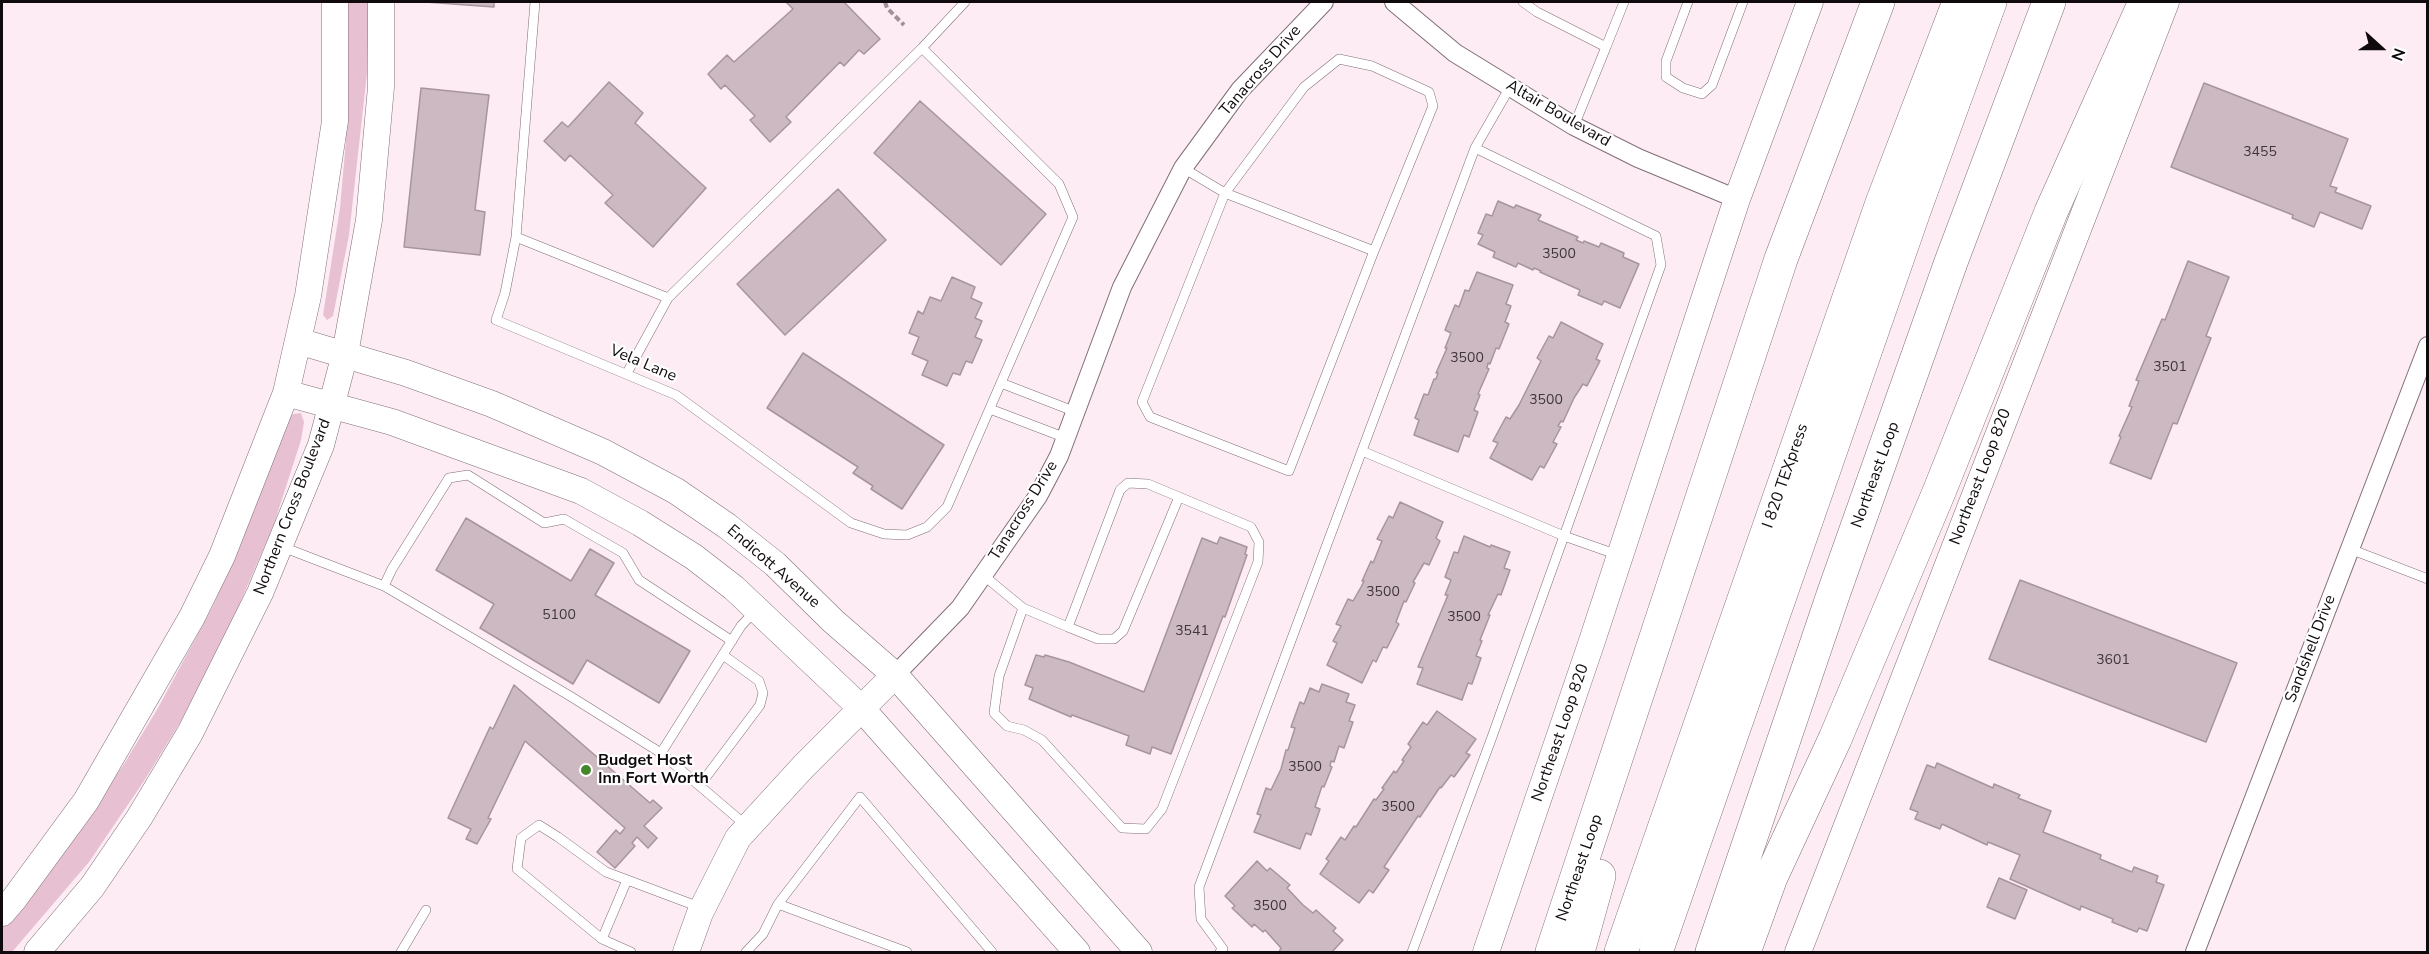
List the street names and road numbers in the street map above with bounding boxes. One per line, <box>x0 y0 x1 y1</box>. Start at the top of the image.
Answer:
street label: Tanacross Drive <box>1216 22 1306 120</box>
street label: Altair Boulevard <box>1502 76 1614 152</box>
street label: Vela Lane <box>607 341 679 387</box>
street label: Northeast Loop 820 <box>1946 406 2016 548</box>
street label: Northern Cross Boulevard <box>251 416 335 598</box>
street label: Northeast Loop <box>1848 419 1904 531</box>
street label: I 820 TEXpress <box>1759 421 1813 531</box>
street label: Tanacross Drive <box>986 458 1062 564</box>
street label: Endicott Avenue <box>723 521 823 613</box>
street label: Sandshell Drive <box>2282 593 2340 705</box>
street label: Northeast Loop 820 <box>1528 662 1594 804</box>
street label: Northeast Loop <box>1553 812 1607 924</box>

